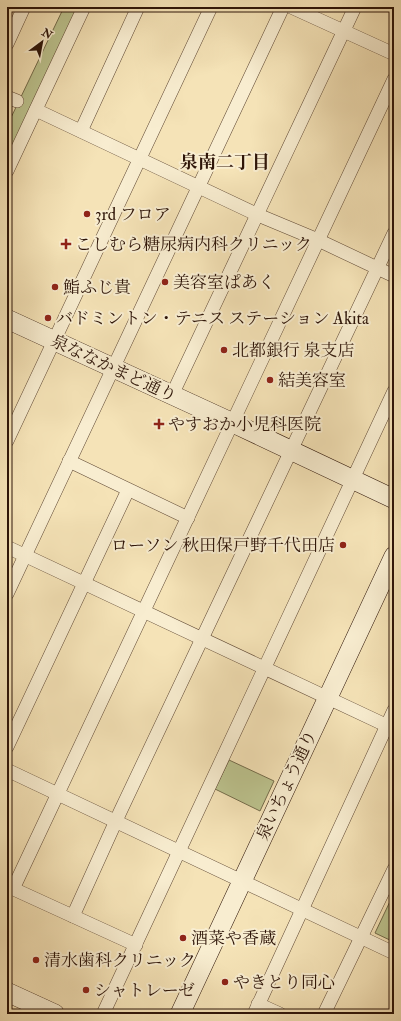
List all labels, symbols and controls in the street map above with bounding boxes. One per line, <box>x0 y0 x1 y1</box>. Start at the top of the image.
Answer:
north arrow <box>22 22 62 62</box>
text: N <box>39 25 56 43</box>
district label: 泉南二丁目 <box>180 151 270 174</box>
place label: 3rd フロア <box>95 204 171 225</box>
marker: 3rd フロア <box>82 209 92 219</box>
place label: こしむら糖尿病内科クリニック <box>75 234 312 255</box>
marker: こしむら糖尿病内科クリニック <box>60 238 72 250</box>
place label: 美容室ぱあく <box>173 272 275 293</box>
place label: 鮨ふじ貴 <box>63 277 131 298</box>
marker: 美容室ぱあく <box>160 277 170 287</box>
marker: 鮨ふじ貴 <box>50 282 60 292</box>
place label: バドミントン・テニス ステーション Akita <box>56 308 370 329</box>
marker: バドミントン・テニス ステーション Akita <box>43 313 53 323</box>
street label: 泉ななかまど通り <box>48 330 180 407</box>
place label: 北都銀行 泉支店 <box>232 340 355 361</box>
marker: 北都銀行 泉支店 <box>219 345 229 355</box>
place label: 結美容室 <box>278 370 346 391</box>
marker: 結美容室 <box>265 375 275 385</box>
place label: やすおか小児科医院 <box>168 414 321 435</box>
marker: やすおか小児科医院 <box>153 418 165 430</box>
place label: ローソン 秋田保戸野千代田店 <box>111 535 335 556</box>
marker: ローソン 秋田保戸野千代田店 <box>338 540 348 550</box>
street label: 泉いちょう通り <box>252 727 321 844</box>
place label: 酒菜や香蔵 <box>191 928 276 949</box>
marker: 酒菜や香蔵 <box>178 933 188 943</box>
place label: 清水歯科クリニック <box>44 950 196 971</box>
marker: 清水歯科クリニック <box>31 955 41 965</box>
place label: やきとり同心 <box>233 972 335 993</box>
marker: やきとり同心 <box>220 977 230 987</box>
place label: シャトレーゼ <box>94 980 195 1001</box>
marker: シャトレーゼ <box>81 985 91 995</box>

